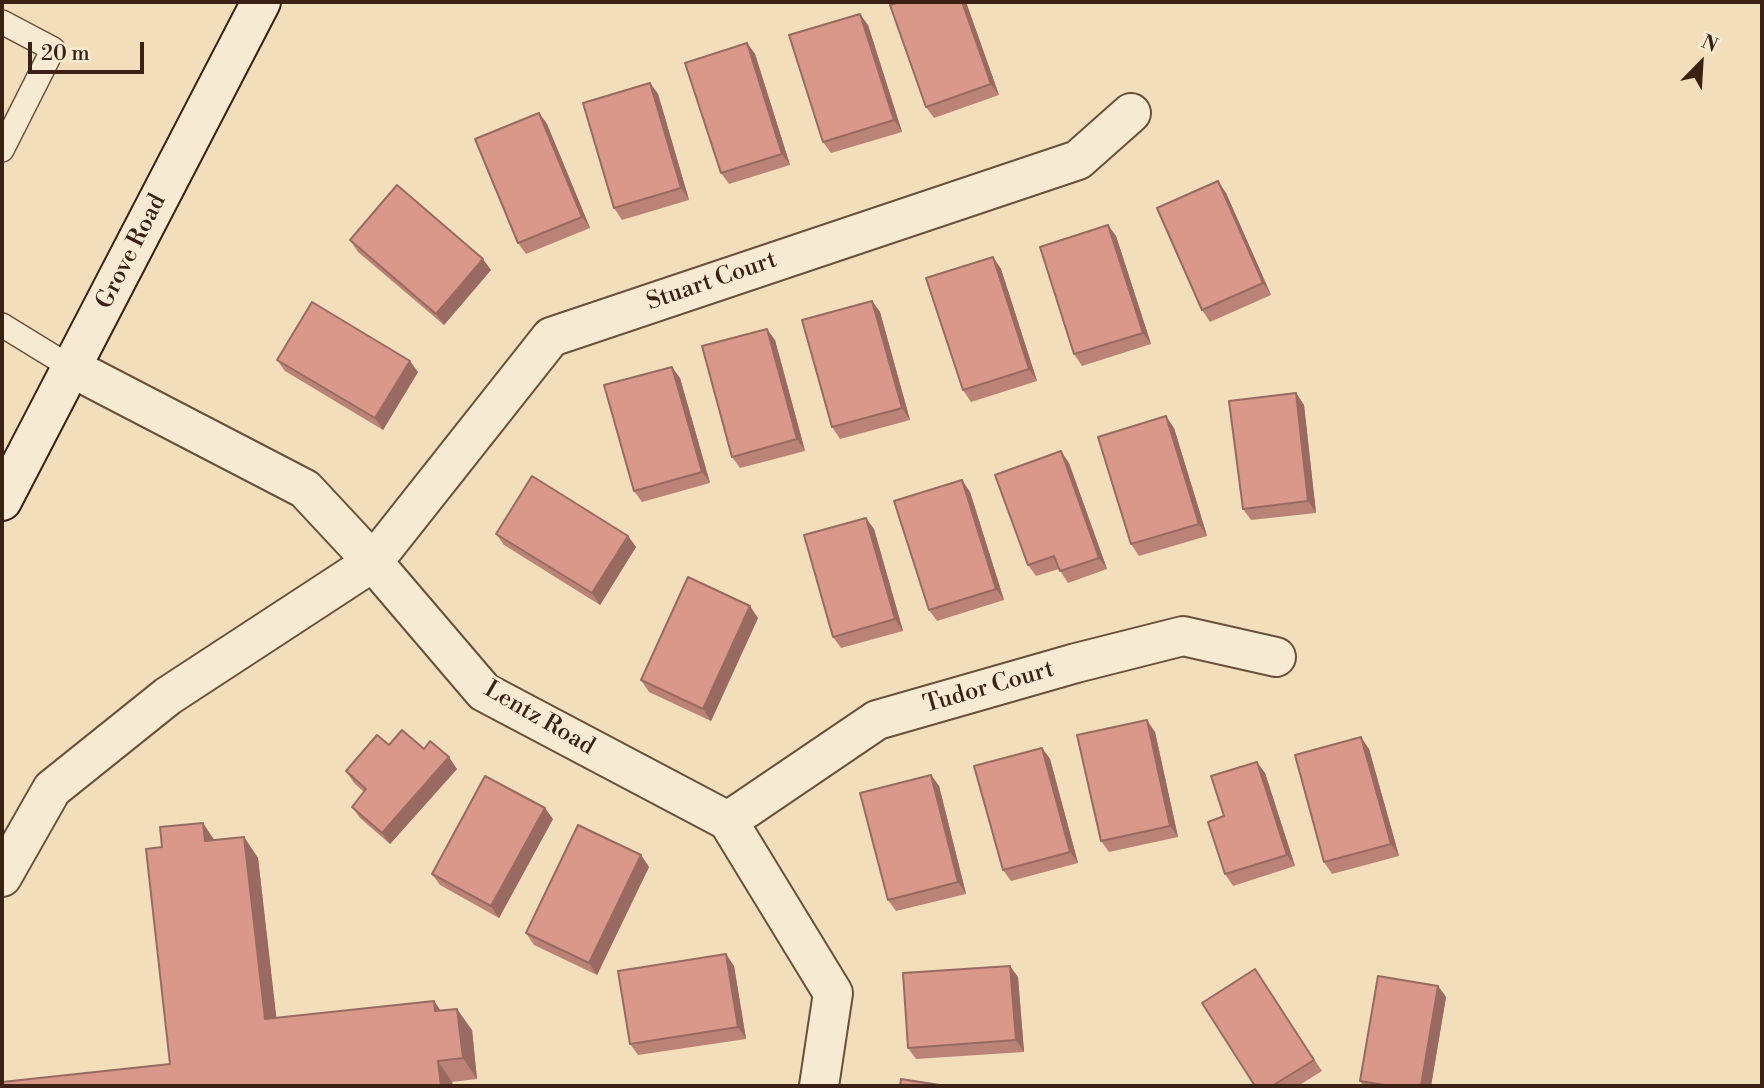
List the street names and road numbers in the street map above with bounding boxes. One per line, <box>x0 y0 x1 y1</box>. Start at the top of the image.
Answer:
street label: Grove Road <box>91 190 173 314</box>
street label: Stuart Court <box>643 246 781 318</box>
street label: Tudor Court <box>921 656 1057 720</box>
street label: Lentz Road <box>479 676 599 762</box>

